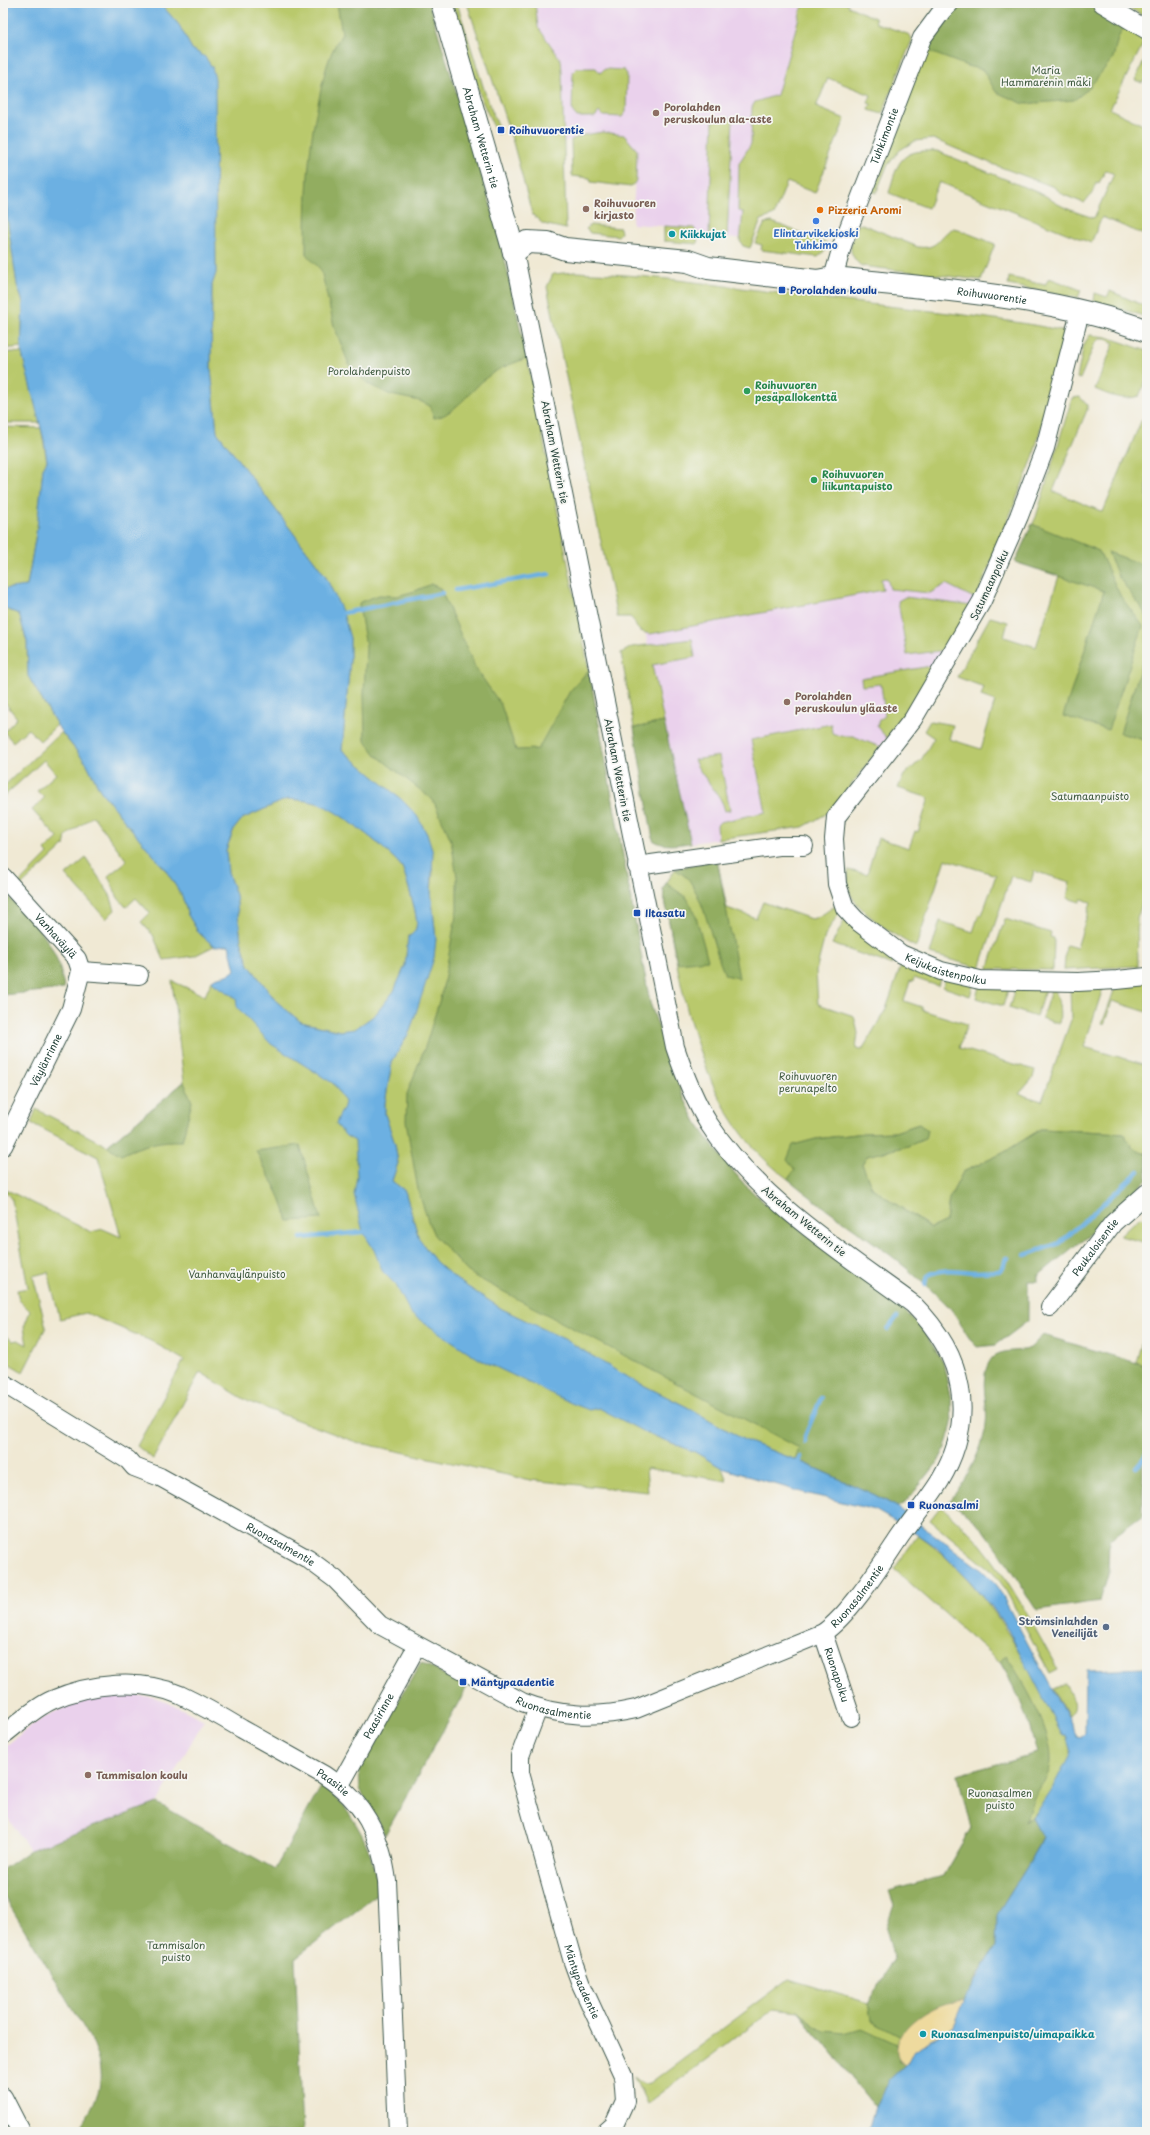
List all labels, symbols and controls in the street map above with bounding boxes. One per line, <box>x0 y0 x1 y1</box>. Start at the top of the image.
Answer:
park label: Maria Hammarénin mäki <box>1001 62 1091 89</box>
street label: Abraham Wetterin tie <box>460 85 503 190</box>
place label: Porolahden peruskoulun ala-aste <box>664 99 772 126</box>
street label: Tuhkimontie <box>866 105 902 167</box>
marker: Porolahden peruskoulun ala-aste <box>651 108 661 118</box>
place label: Roihuvuorentie <box>509 122 584 137</box>
marker: Roihuvuorentie <box>496 125 506 135</box>
place label: Roihuvuoren kirjasto <box>594 195 656 222</box>
place label: Pizzeria Aromi <box>828 202 901 217</box>
marker: Roihuvuoren kirjasto <box>581 204 591 214</box>
marker: Pizzeria Aromi <box>815 205 825 215</box>
marker: Elintarvikekioski Tuhkimo <box>811 216 821 226</box>
place label: Elintarvikekioski Tuhkimo <box>773 225 859 252</box>
place label: Kiikkujat <box>680 226 726 241</box>
marker: Kiikkujat <box>667 229 677 239</box>
place label: Porolahden koulu <box>790 282 877 297</box>
street label: Roihuvuorentie <box>956 283 1028 307</box>
marker: Porolahden koulu <box>777 285 787 295</box>
park label: Porolahdenpuisto <box>328 363 411 378</box>
place label: Roihuvuoren pesäpallokenttä <box>755 377 838 404</box>
marker: Roihuvuoren pesäpallokenttä <box>742 386 752 396</box>
street label: Abraham Wetterin tie <box>538 399 573 505</box>
place label: Roihuvuoren liikuntapuisto <box>822 466 893 493</box>
marker: Roihuvuoren liikuntapuisto <box>809 475 819 485</box>
street label: Satumaanpolku <box>966 547 1012 623</box>
place label: Porolahden peruskoulun yläaste <box>795 688 898 715</box>
marker: Porolahden peruskoulun yläaste <box>782 697 792 707</box>
street label: Abraham Wetterin tie <box>601 717 636 823</box>
park label: Satumaanpuisto <box>1051 788 1130 803</box>
place label: Iltasatu <box>645 905 685 920</box>
marker: Iltasatu <box>632 908 642 918</box>
street label: Vanhaväylä <box>32 909 81 962</box>
street label: Keijukaistenpolku <box>903 949 987 987</box>
street label: Väylänrinne <box>26 1030 65 1089</box>
park label: Roihuvuoren perunapelto <box>779 1068 838 1095</box>
street label: Abraham Wetterin tie <box>759 1182 850 1259</box>
street label: Peukaloisentie <box>1068 1214 1121 1279</box>
park label: Vanhanväylänpuisto <box>188 1266 286 1282</box>
place label: Ruonasalmi <box>919 1497 979 1512</box>
marker: Ruonasalmi <box>906 1500 916 1510</box>
street label: Ruonasalmentie <box>244 1518 319 1569</box>
street label: Ruonasalmentie <box>827 1561 886 1631</box>
place label: Strömsinlahden Veneilijät <box>1019 1613 1098 1640</box>
marker: Strömsinlahden Veneilijät <box>1101 1622 1111 1632</box>
street label: Ruonapolku <box>821 1645 853 1704</box>
place label: Mäntypaadentie <box>471 1674 555 1690</box>
marker: Mäntypaadentie <box>458 1677 468 1687</box>
street label: Paasirinne <box>359 1689 397 1741</box>
street label: Ruonasalmentie <box>513 1692 591 1722</box>
street label: Paasitie <box>314 1764 353 1799</box>
place label: Tammisalon koulu <box>96 1767 188 1782</box>
marker: Tammisalon koulu <box>83 1770 93 1780</box>
park label: Ruonasalmen puisto <box>968 1785 1032 1812</box>
park label: Tammisalon puisto <box>147 1937 205 1964</box>
street label: Mäntypaadentie <box>561 1942 604 2021</box>
place label: Ruonasalmenpuisto/uimapaikka <box>931 2026 1095 2041</box>
marker: Ruonasalmenpuisto/uimapaikka <box>918 2029 928 2039</box>

